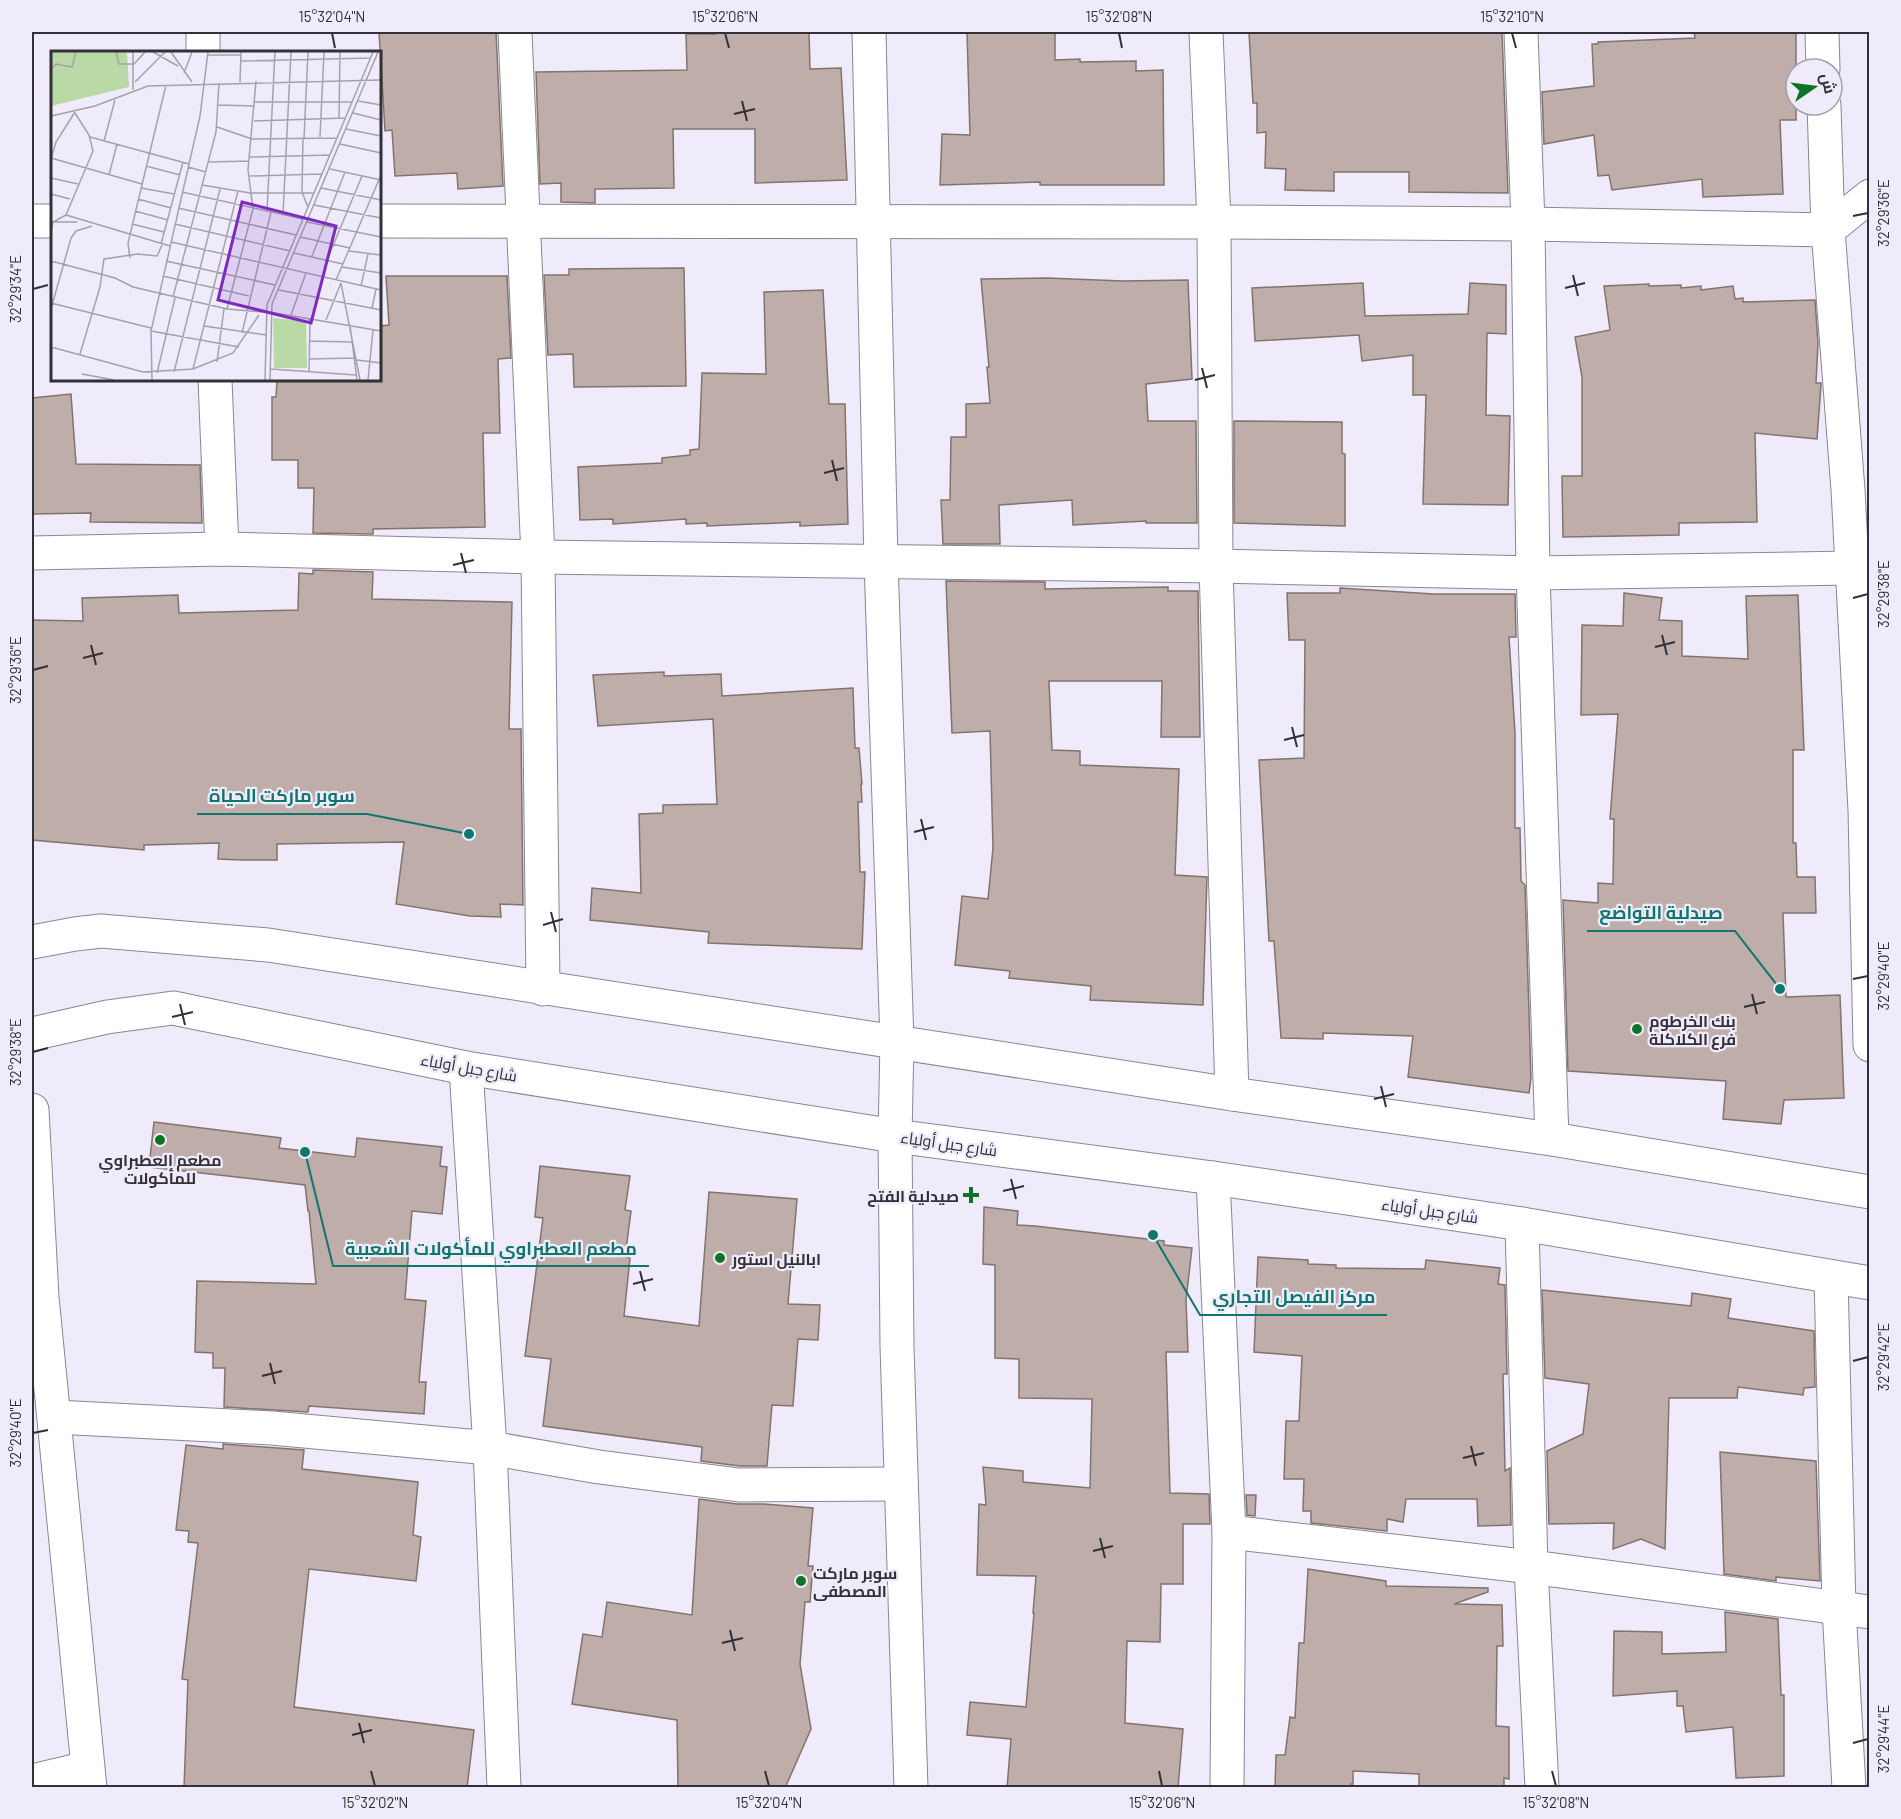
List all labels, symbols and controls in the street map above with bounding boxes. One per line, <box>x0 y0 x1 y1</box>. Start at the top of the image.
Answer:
text: 15°32'04"N <box>298 7 366 25</box>
text: 15°32'06"N <box>692 7 758 25</box>
text: 15°32'08"N <box>1086 7 1152 25</box>
text: 15°32'10"N <box>1480 7 1544 25</box>
inset map <box>51 51 381 381</box>
north arrow <box>1784 57 1844 117</box>
text: ش <box>1816 71 1841 96</box>
text: 32°29'36"E <box>1874 179 1892 247</box>
text: 32°29'34"E <box>6 255 24 323</box>
text: 32°29'38"E <box>1874 560 1892 628</box>
text: 32°29'36"E <box>6 636 24 704</box>
callout: سوبر ماركت الحياة <box>197 778 367 814</box>
text: سوبر ماركت الحياة <box>209 784 355 807</box>
callout: صيدلية التواضع <box>1587 895 1735 931</box>
text: صيدلية التواضع <box>1599 901 1723 925</box>
text: 32°29'40"E <box>1874 942 1892 1010</box>
place label: بنك الخرطوم فرع الكلاكلة <box>1649 1011 1736 1050</box>
text: 32°29'38"E <box>6 1018 24 1086</box>
marker: بنك الخرطوم فرع الكلاكلة <box>1630 1022 1644 1036</box>
street label: شارع جبل أولياء <box>419 1049 519 1088</box>
street label: شارع جبل أولياء <box>899 1127 999 1162</box>
marker: مطعم العطبراوي للمأكولات <box>153 1133 167 1147</box>
place label: مطعم العطبراوي للمأكولات <box>99 1150 221 1188</box>
place label: صيدلية الفتح <box>867 1186 959 1207</box>
marker: صيدلية الفتح <box>964 1188 978 1202</box>
street label: شارع جبل أولياء <box>1380 1194 1480 1229</box>
callout: مطعم العطبراوي للمأكولات الشعبية <box>333 1230 649 1266</box>
text: مطعم العطبراوي للمأكولات الشعبية <box>345 1236 637 1263</box>
place label: ابالنيل استور <box>731 1249 821 1269</box>
marker: ابالنيل استور <box>713 1251 727 1265</box>
callout: مركز الفيصل التجاري <box>1200 1279 1387 1315</box>
text: مركز الفيصل التجاري <box>1213 1285 1375 1311</box>
text: 32°29'42"E <box>1874 1323 1892 1391</box>
text: 32°29'40"E <box>6 1399 24 1467</box>
place label: سوبر ماركت المصطفى <box>813 1563 897 1601</box>
marker: سوبر ماركت المصطفى <box>794 1574 808 1588</box>
text: 32°29'44"E <box>1874 1705 1892 1773</box>
text: 15°32'02"N <box>341 1793 409 1811</box>
text: 15°32'04"N <box>735 1793 803 1811</box>
text: 15°32'06"N <box>1129 1793 1195 1811</box>
text: 15°32'08"N <box>1523 1793 1589 1811</box>

